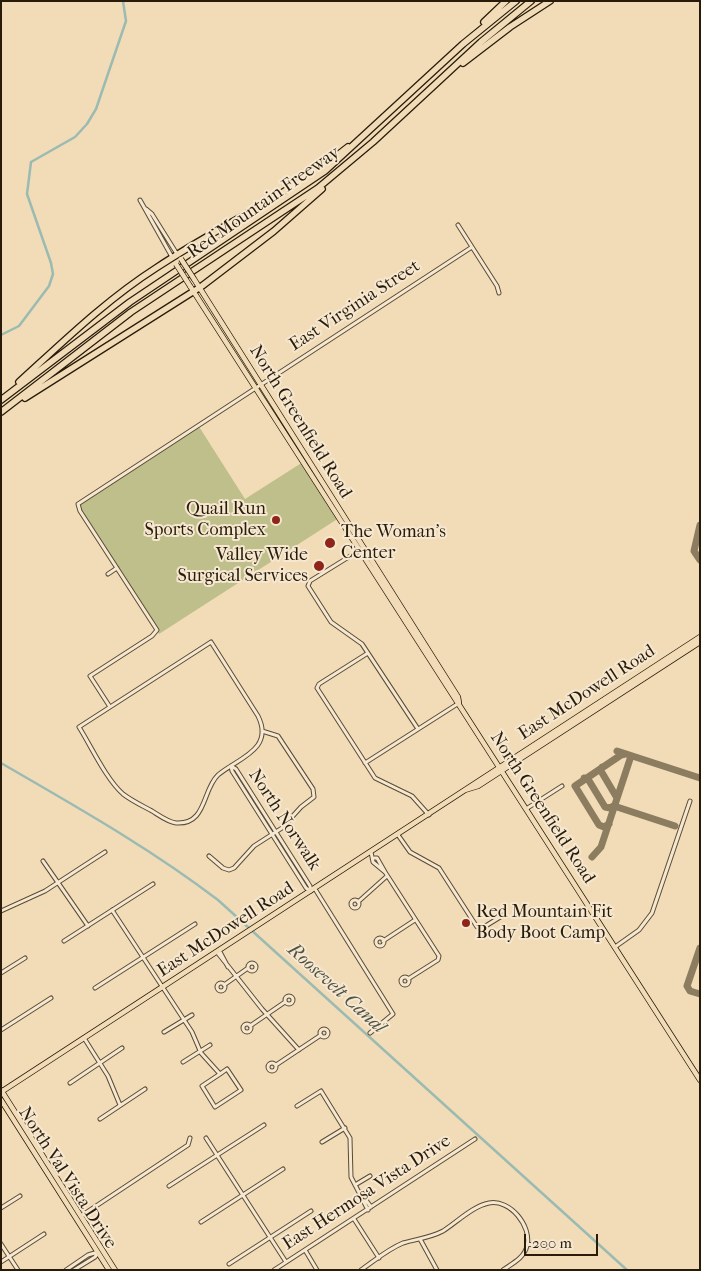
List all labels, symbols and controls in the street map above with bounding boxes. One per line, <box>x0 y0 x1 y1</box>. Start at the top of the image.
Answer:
street label: Red Mountain Freeway <box>184 142 344 264</box>
street label: East Virginia Street <box>286 256 424 356</box>
street label: North Greenfield Road <box>244 341 356 503</box>
place label: Quail Run Sports Complex <box>145 499 266 542</box>
marker: Quail Run Sports Complex <box>270 514 282 526</box>
place label: The Woman's Center <box>341 522 446 564</box>
marker: The Woman's Center <box>323 536 337 550</box>
place label: Valley Wide Surgical Services <box>177 545 308 588</box>
marker: Valley Wide Surgical Services <box>312 559 326 573</box>
street label: East McDowell Road <box>515 641 659 745</box>
street label: North Greenfield Road <box>485 728 599 888</box>
street label: North Norwalk <box>243 765 325 875</box>
street label: East McDowell Road <box>154 878 298 982</box>
place label: Red Mountain Fit Body Boot Camp <box>476 902 613 944</box>
marker: Red Mountain Fit Body Boot Camp <box>460 917 472 929</box>
water label: Roosevelt Canal <box>282 939 390 1039</box>
street label: North Val Vista Drive <box>13 1103 121 1253</box>
street label: East Hermosa Vista Drive <box>279 1131 455 1255</box>
scale bar <box>526 1224 600 1256</box>
text: 200 m <box>532 1234 572 1252</box>

